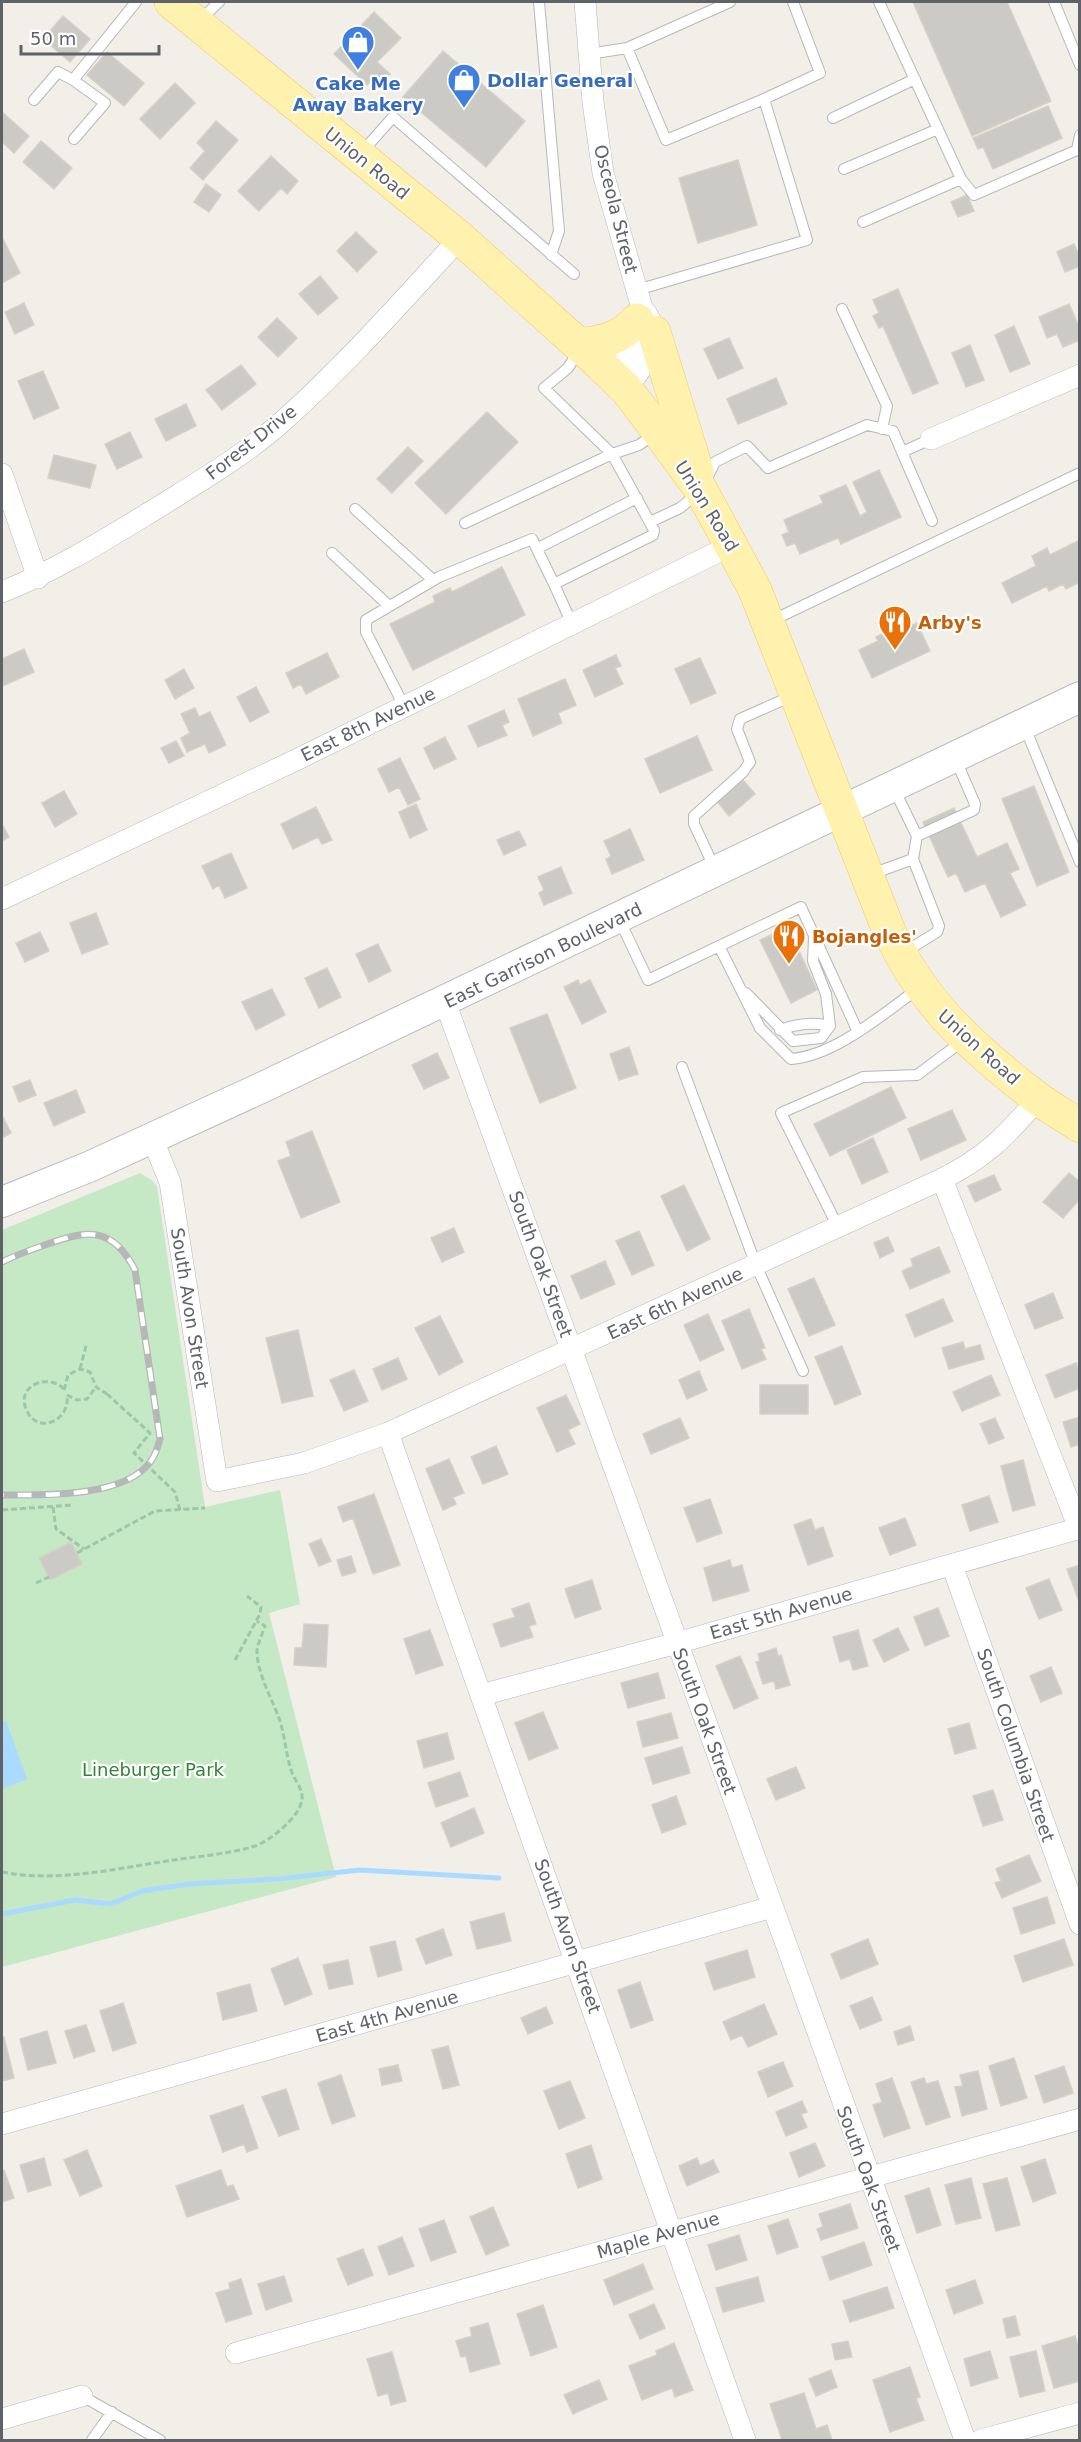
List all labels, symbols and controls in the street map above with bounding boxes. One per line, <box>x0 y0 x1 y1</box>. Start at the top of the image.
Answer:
scale bar <box>21 18 159 56</box>
shop icon: Cake Me Away Bakery <box>340 24 376 71</box>
text: 50 m <box>30 28 76 49</box>
shop icon: Dollar General <box>446 62 482 109</box>
place label: Dollar General <box>487 70 633 91</box>
place label: Cake Me Away Bakery <box>293 73 423 115</box>
street label: Union Road <box>320 122 414 204</box>
street label: Osceola Street <box>590 142 642 276</box>
street label: Forest Drive <box>202 400 300 484</box>
street label: Union Road <box>671 457 743 555</box>
restaurant icon: Arby's <box>877 604 913 651</box>
place label: Arby's <box>918 612 982 633</box>
street label: East 8th Avenue <box>297 682 439 766</box>
street label: East Garrison Boulevard <box>441 898 645 1012</box>
restaurant icon: Bojangles' <box>771 918 807 965</box>
place label: Bojangles' <box>812 926 917 947</box>
street label: Union Road <box>934 1005 1024 1089</box>
street label: South Oak Street <box>505 1188 577 1340</box>
street label: South Avon Street <box>167 1226 213 1390</box>
street label: East 6th Avenue <box>604 1262 746 1344</box>
street label: East 5th Avenue <box>707 1583 855 1643</box>
street label: South Oak Street <box>669 1645 741 1797</box>
street label: South Columbia Street <box>973 1645 1059 1845</box>
park label: Lineburger Park <box>82 1759 225 1780</box>
street label: South Avon Street <box>530 1856 606 2016</box>
street label: East 4th Avenue <box>313 1986 461 2046</box>
street label: South Oak Street <box>833 2103 905 2255</box>
street label: Maple Avenue <box>594 2207 722 2263</box>

